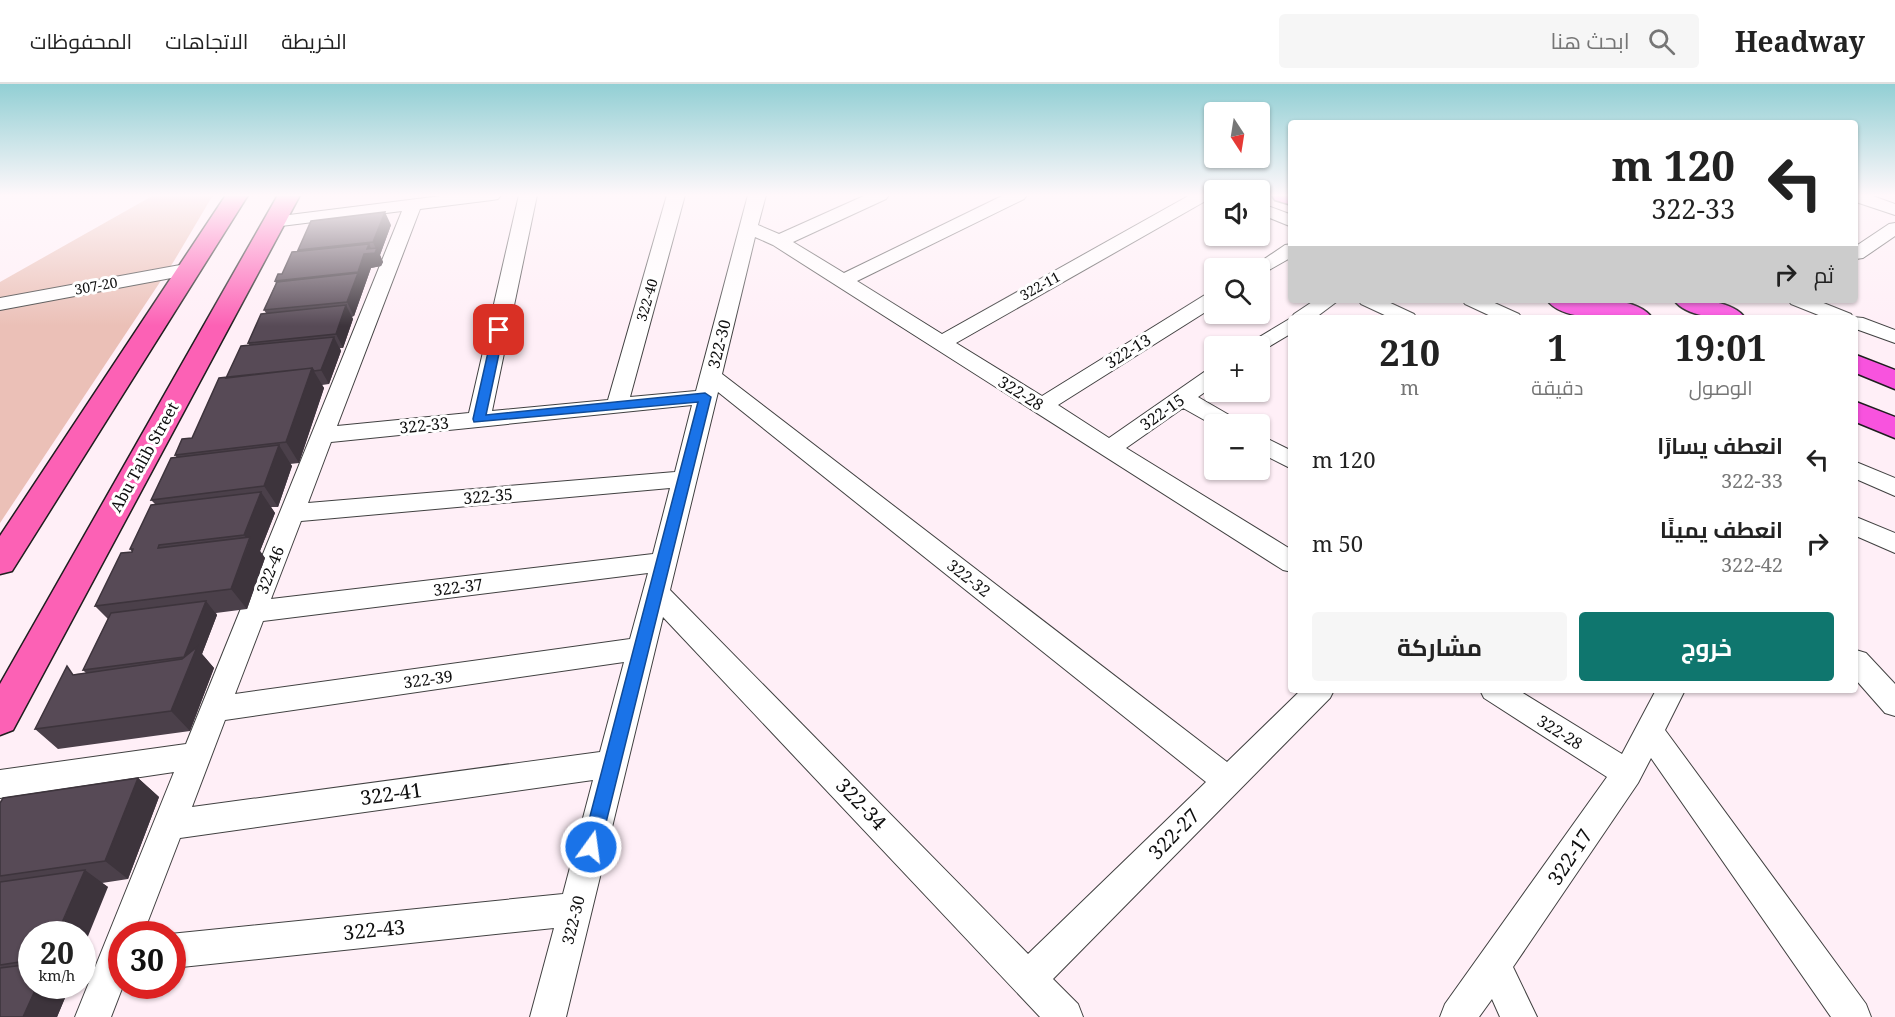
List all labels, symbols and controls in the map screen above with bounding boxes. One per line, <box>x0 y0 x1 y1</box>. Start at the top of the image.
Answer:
search box <box>1279 14 1699 68</box>
text: Headway <box>1735 22 1865 60</box>
text: ابحث هنا <box>1550 25 1630 55</box>
icon: search <box>1645 25 1678 58</box>
text: المحفوظات <box>30 27 132 55</box>
text: الاتجاهات <box>165 27 248 55</box>
text: الخريطة <box>281 27 347 55</box>
north arrow <box>1204 102 1270 168</box>
map controls <box>1204 102 1270 480</box>
text: 120 m <box>1611 136 1735 193</box>
icon: left <box>1756 144 1834 222</box>
button: sound <box>1204 180 1270 246</box>
text: 322-33 <box>1651 190 1735 227</box>
button: search <box>1204 258 1270 324</box>
icon: right <box>1769 258 1802 291</box>
text: ثم <box>1814 259 1834 289</box>
street label: 322-11 <box>1016 267 1063 304</box>
street label: 307-20 <box>73 272 119 299</box>
street label: 322-40 <box>631 276 662 323</box>
pin <box>473 304 524 355</box>
icon: arrive <box>482 313 515 346</box>
street label: 322-30 <box>702 317 736 371</box>
text: 1 <box>1547 323 1568 372</box>
text: 19:01 <box>1675 323 1767 372</box>
street label: 322-13 <box>1101 328 1155 373</box>
text: 210 <box>1379 328 1440 377</box>
button: + <box>1204 336 1270 402</box>
street label: 322-28 <box>994 371 1048 416</box>
text: m <box>1400 374 1419 401</box>
text: دقيقة <box>1531 374 1583 401</box>
text: الوصول <box>1689 374 1753 401</box>
street label: 322-15 <box>1135 389 1189 435</box>
street label: Abu Talib Street <box>105 398 183 516</box>
street label: 322-33 <box>398 411 450 439</box>
button: − <box>1204 414 1270 480</box>
text: انعطف يسارًا <box>1657 430 1783 460</box>
icon: left <box>1801 443 1834 476</box>
text: 120 m <box>1312 444 1375 474</box>
text: 322-33 <box>1721 467 1783 494</box>
street label: 322-35 <box>462 483 514 509</box>
text: انعطف يمينًا <box>1660 514 1783 544</box>
icon: right <box>1801 527 1834 560</box>
text: 50 m <box>1312 528 1363 558</box>
street label: 322-46 <box>251 543 289 597</box>
text: 322-42 <box>1721 551 1783 578</box>
street label: 322-32 <box>943 554 995 602</box>
street label: 322-37 <box>432 573 484 601</box>
button: مشاركة <box>1312 612 1567 681</box>
button: خروج <box>1579 612 1834 681</box>
street label: 322-39 <box>402 665 454 693</box>
street label: 322-28 <box>1533 710 1587 755</box>
street label: 322-34 <box>830 772 893 835</box>
street label: 322-41 <box>358 776 424 811</box>
street label: 322-27 <box>1142 802 1205 865</box>
position arrow <box>559 815 623 879</box>
street label: 322-17 <box>1541 823 1598 890</box>
street label: 322-30 <box>556 893 590 947</box>
street label: 322-43 <box>342 913 406 946</box>
speed limit sign: 30 <box>108 921 186 999</box>
text: 20 <box>40 932 74 973</box>
text: km/h <box>39 965 75 985</box>

